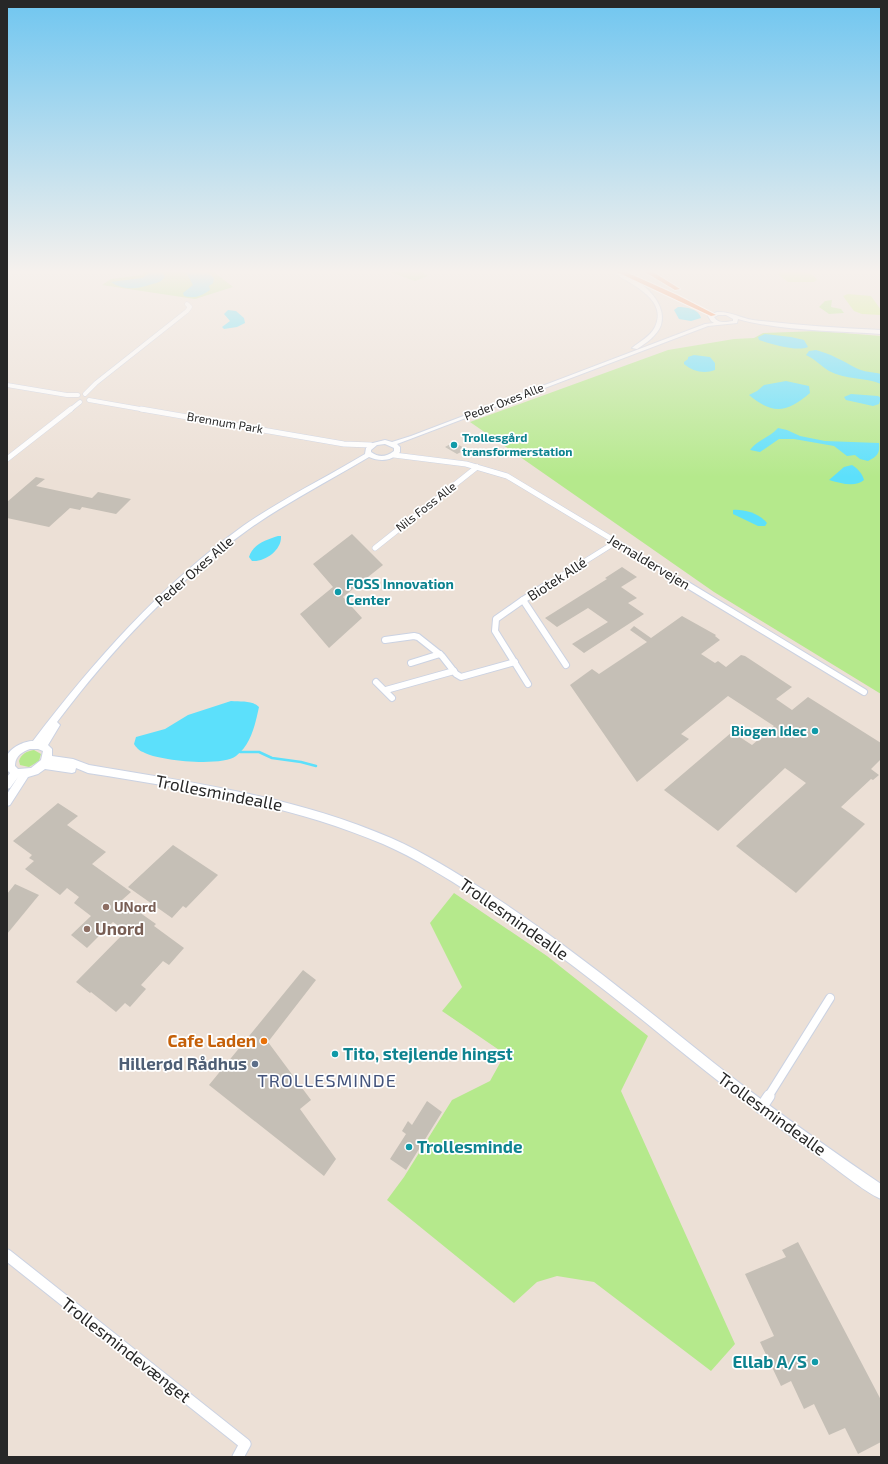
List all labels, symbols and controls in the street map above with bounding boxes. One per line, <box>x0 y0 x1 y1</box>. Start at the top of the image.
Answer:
street label: Peder Oxes Alle <box>462 379 545 423</box>
street label: Brennum Park <box>186 408 264 436</box>
place label: Trollesgård transformerstation <box>462 430 573 458</box>
marker: Trollesgård transformerstation <box>449 440 459 450</box>
street label: Nils Foss Alle <box>393 478 458 534</box>
street label: Jernaldervejen <box>605 530 694 593</box>
street label: Peder Oxes Alle <box>151 532 236 609</box>
street label: Biotek Allé <box>524 553 590 604</box>
place label: FOSS Innovation Center <box>346 575 454 608</box>
marker: FOSS Innovation Center <box>333 587 343 597</box>
place label: Biogen Idec <box>731 722 807 739</box>
marker: Biogen Idec <box>810 726 820 736</box>
street label: Trollesmindealle <box>154 770 284 814</box>
street label: Trollesmindealle <box>456 873 573 963</box>
place label: UNord <box>114 898 156 915</box>
marker: UNord <box>101 902 111 912</box>
place label: Unord <box>95 918 144 938</box>
marker: Unord <box>82 924 92 934</box>
place label: Cafe Laden <box>168 1030 256 1050</box>
marker: Cafe Laden <box>259 1036 269 1046</box>
place label: Tito, stejlende hingst <box>343 1043 513 1064</box>
marker: Tito, stejlende hingst <box>330 1049 340 1059</box>
place label: Hillerød Rådhus <box>119 1053 247 1073</box>
marker: Hillerød Rådhus <box>250 1059 260 1069</box>
street label: Trollesmindealle <box>715 1067 831 1159</box>
district label: TROLLESMINDE <box>257 1069 397 1091</box>
place label: Trollesminde <box>417 1136 522 1156</box>
marker: Trollesminde <box>404 1142 414 1152</box>
street label: Trollesmindevænget <box>57 1292 196 1407</box>
place label: Ellab A/S <box>732 1351 807 1371</box>
marker: Ellab A/S <box>810 1357 820 1367</box>

